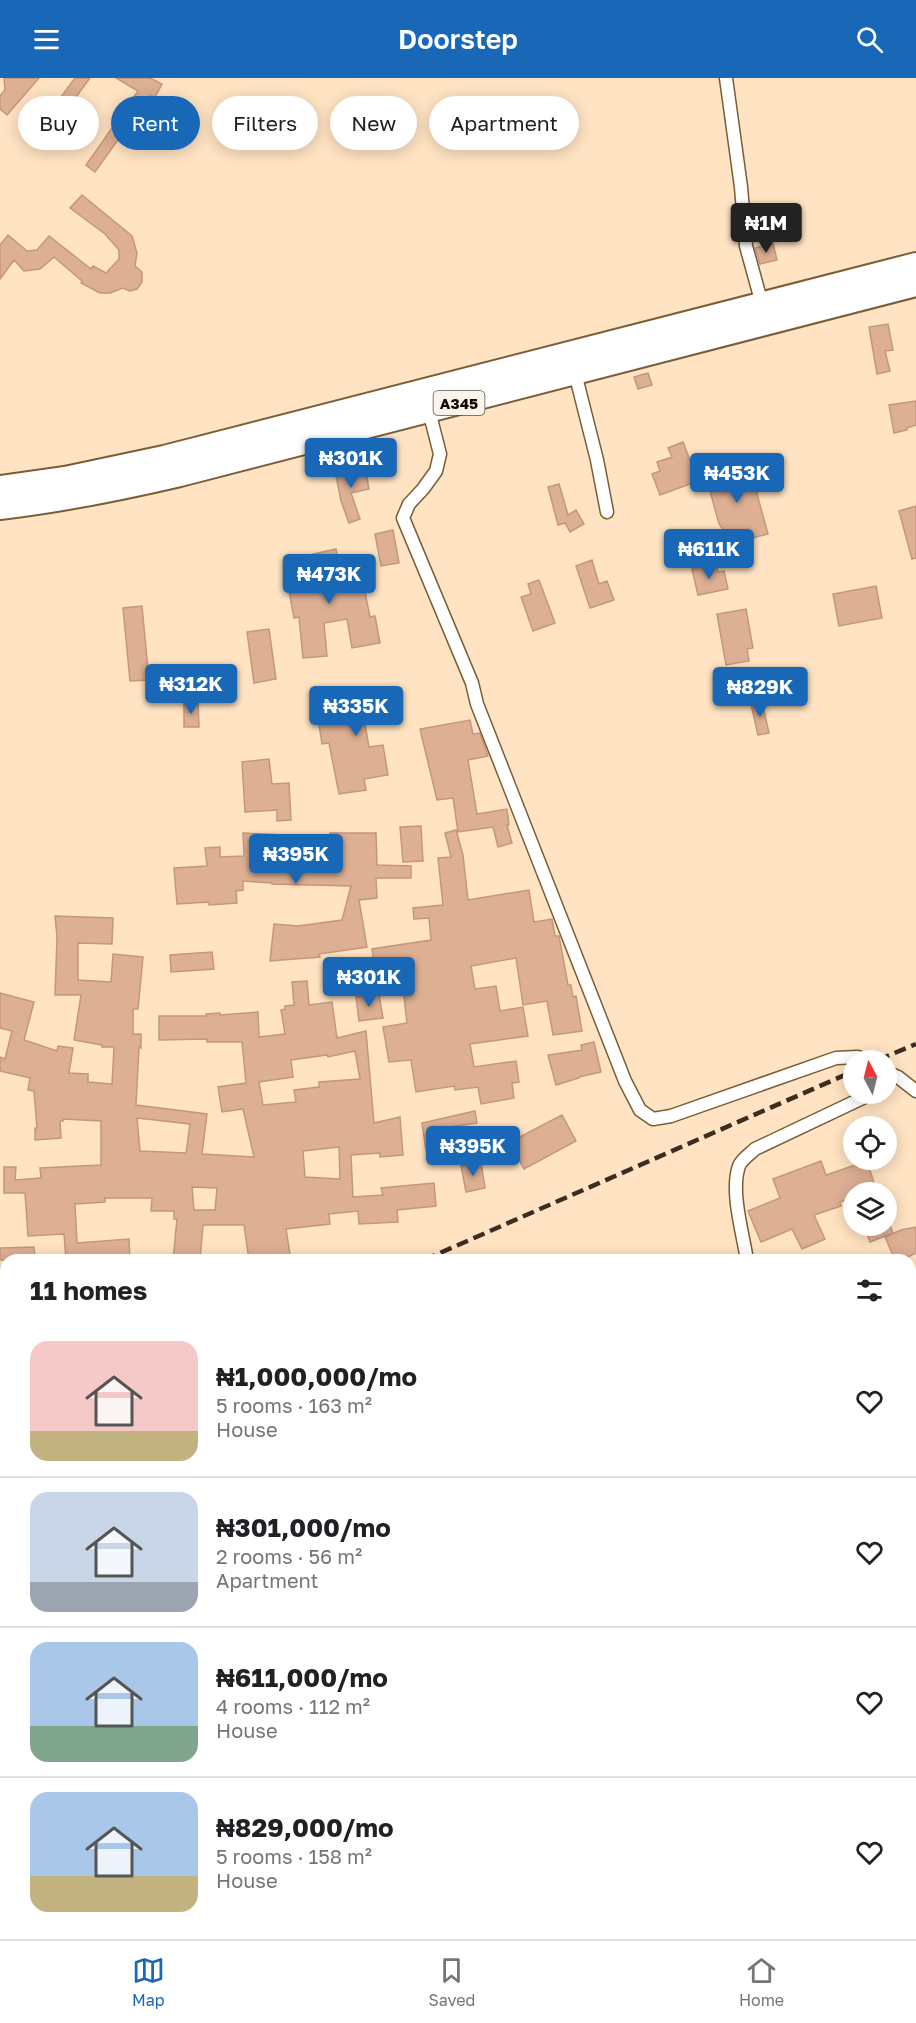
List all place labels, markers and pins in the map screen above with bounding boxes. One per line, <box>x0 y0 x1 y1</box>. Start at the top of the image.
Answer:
pin: ₦1M <box>737 203 795 254</box>
pin: ₦301K <box>309 438 393 489</box>
pin: ₦453K <box>695 453 779 504</box>
pin: ₦611K <box>667 529 751 580</box>
pin: ₦473K <box>287 554 371 605</box>
pin: ₦312K <box>149 664 233 715</box>
pin: ₦829K <box>718 667 802 718</box>
pin: ₦335K <box>314 686 398 737</box>
pin: ₦395K <box>254 834 338 885</box>
pin: ₦301K <box>327 957 411 1008</box>
pin: ₦395K <box>431 1126 515 1177</box>

